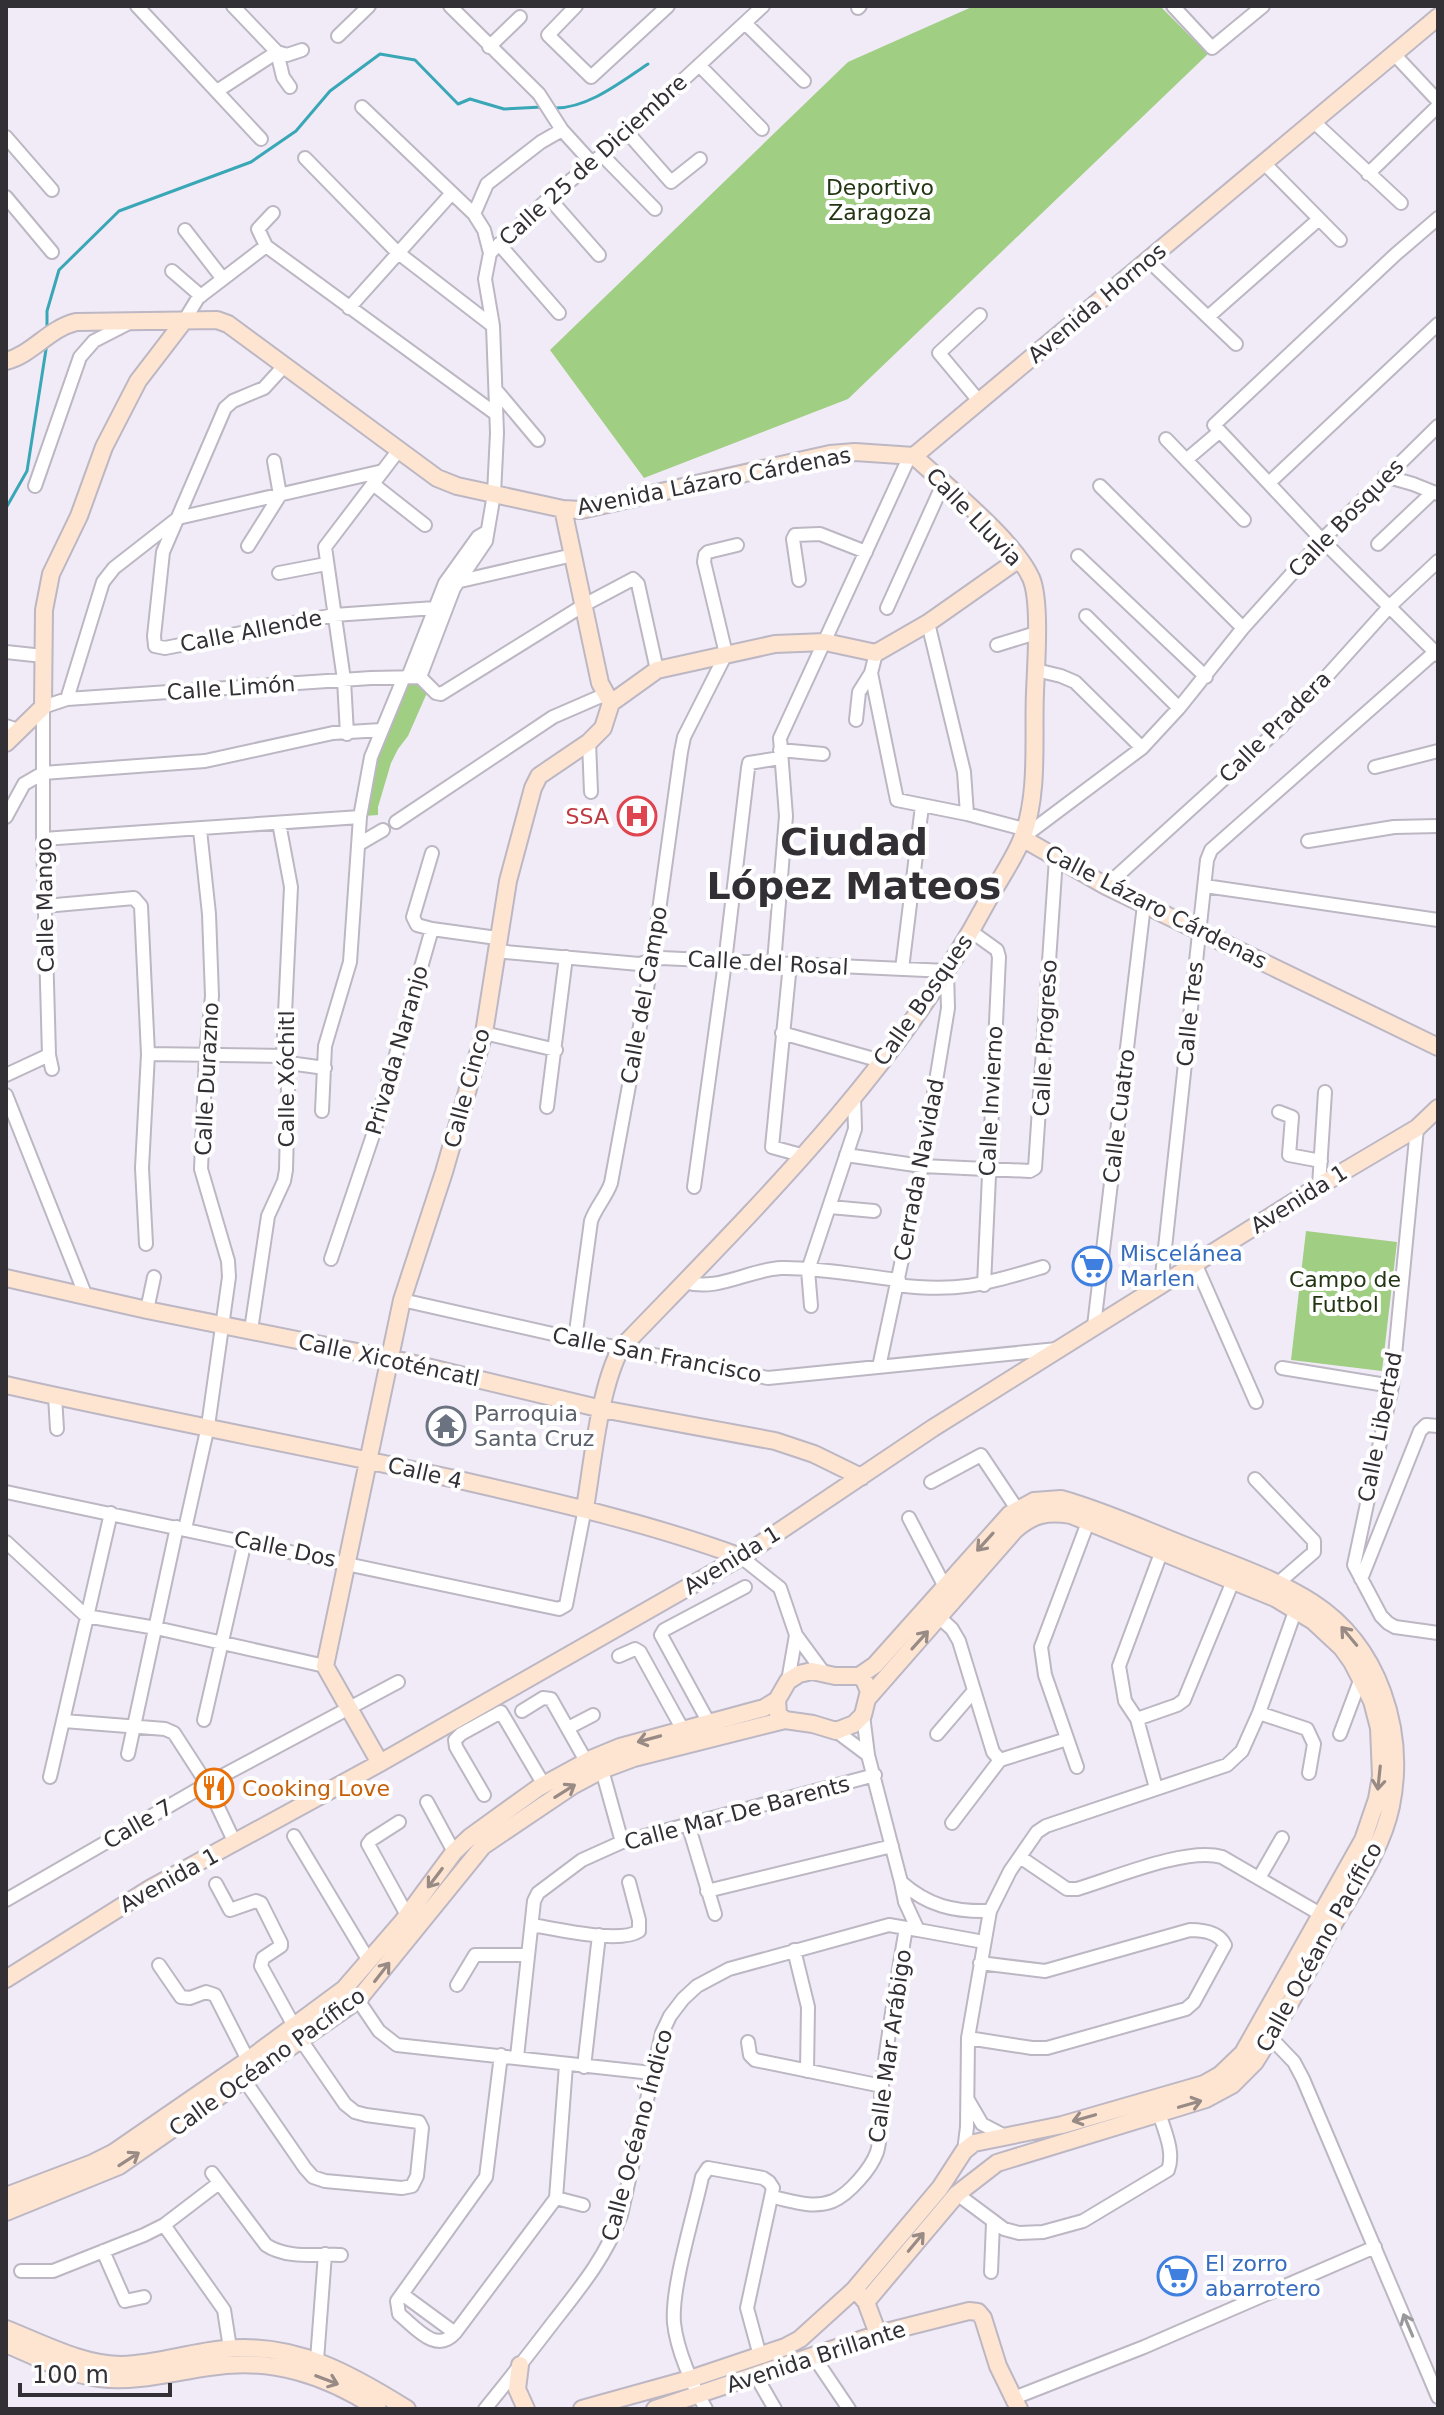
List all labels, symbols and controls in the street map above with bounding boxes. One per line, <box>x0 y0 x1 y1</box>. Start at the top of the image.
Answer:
street label: Calle 25 de Diciembre <box>494 69 692 251</box>
park label: Deportivo Zaragoza <box>826 175 934 225</box>
street label: Avenida Hornos <box>1023 238 1171 368</box>
street label: Avenida Lázaro Cárdenas <box>575 442 853 520</box>
street label: Calle Bosques <box>1283 454 1409 582</box>
street label: Calle Lluvia <box>921 463 1027 571</box>
street label: Calle Allende <box>178 605 324 657</box>
street label: Calle Pradera <box>1214 666 1336 788</box>
street label: Calle Limón <box>166 671 296 705</box>
hospital icon: SSA <box>616 795 658 837</box>
place label: SSA <box>566 804 609 829</box>
district label: Ciudad López Mateos <box>707 820 1001 908</box>
street label: Calle Mango <box>31 837 59 973</box>
street label: Calle Lázaro Cárdenas <box>1041 840 1271 974</box>
street label: Calle del Campo <box>616 904 672 1086</box>
street label: Calle Bosques <box>868 930 978 1070</box>
street label: Calle del Rosal <box>687 946 849 980</box>
street label: Calle Progreso <box>1028 959 1062 1117</box>
street label: Calle Tres <box>1172 960 1208 1068</box>
street label: Privada Naranjo <box>361 962 433 1138</box>
street label: Calle Durazno <box>190 1001 224 1157</box>
street label: Calle Xóchitl <box>274 1010 299 1148</box>
street label: Calle Invierno <box>975 1025 1007 1177</box>
street label: Calle Cinco <box>439 1026 495 1150</box>
street label: Calle Cuatro <box>1098 1047 1140 1185</box>
street label: Cerrada Navidad <box>889 1077 949 1263</box>
street label: Avenida 1 <box>1246 1160 1352 1238</box>
place label: Miscelánea Marlen <box>1120 1241 1243 1291</box>
supermarket icon: Miscelánea Marlen <box>1071 1245 1113 1287</box>
park label: Campo de Futbol <box>1289 1267 1401 1317</box>
street label: Calle San Francisco <box>550 1322 764 1388</box>
street label: Calle Xicoténcatl <box>296 1329 482 1391</box>
street label: Calle Libertad <box>1353 1350 1407 1504</box>
place label: Parroquia Santa Cruz <box>474 1401 594 1451</box>
temple icon: Parroquia Santa Cruz <box>425 1405 467 1447</box>
street label: Calle 4 <box>385 1452 465 1494</box>
street label: Avenida 1 <box>679 1521 785 1599</box>
street label: Calle Dos <box>232 1526 338 1572</box>
one-way arrow <box>977 1531 995 1551</box>
one-way arrow <box>1340 1626 1358 1646</box>
one-way arrow <box>911 1630 930 1650</box>
one-way arrow <box>637 1732 663 1747</box>
one-way arrow <box>1372 1764 1387 1791</box>
restaurant icon: Cooking Love <box>193 1767 235 1809</box>
street label: Calle Mar De Barents <box>622 1771 852 1855</box>
place label: Cooking Love <box>242 1776 390 1801</box>
one-way arrow <box>553 1783 576 1799</box>
street label: Calle 7 <box>99 1794 177 1854</box>
street label: Calle Océano Pacífico <box>1251 1838 1387 2056</box>
street label: Avenida 1 <box>115 1843 223 1917</box>
one-way arrow <box>427 1866 443 1888</box>
street label: Calle Mar Arábigo <box>864 1948 916 2144</box>
one-way arrow <box>373 1962 391 1983</box>
street label: Calle Océano Pacífico <box>164 1983 370 2141</box>
street label: Calle Océano Índico <box>597 2026 677 2244</box>
one-way arrow <box>1177 2096 1203 2111</box>
one-way arrow <box>1071 2111 1097 2126</box>
one-way arrow <box>117 2151 140 2167</box>
one-way arrow <box>907 2232 925 2253</box>
place label: El zorro abarrotero <box>1205 2251 1321 2301</box>
supermarket icon: El zorro abarrotero <box>1156 2255 1198 2297</box>
one-way arrow <box>1399 2314 1414 2338</box>
street label: Avenida Brillante <box>723 2316 909 2398</box>
scale bar <box>20 2347 170 2397</box>
text: 100 m <box>32 2361 109 2389</box>
one-way arrow <box>314 2374 339 2388</box>

